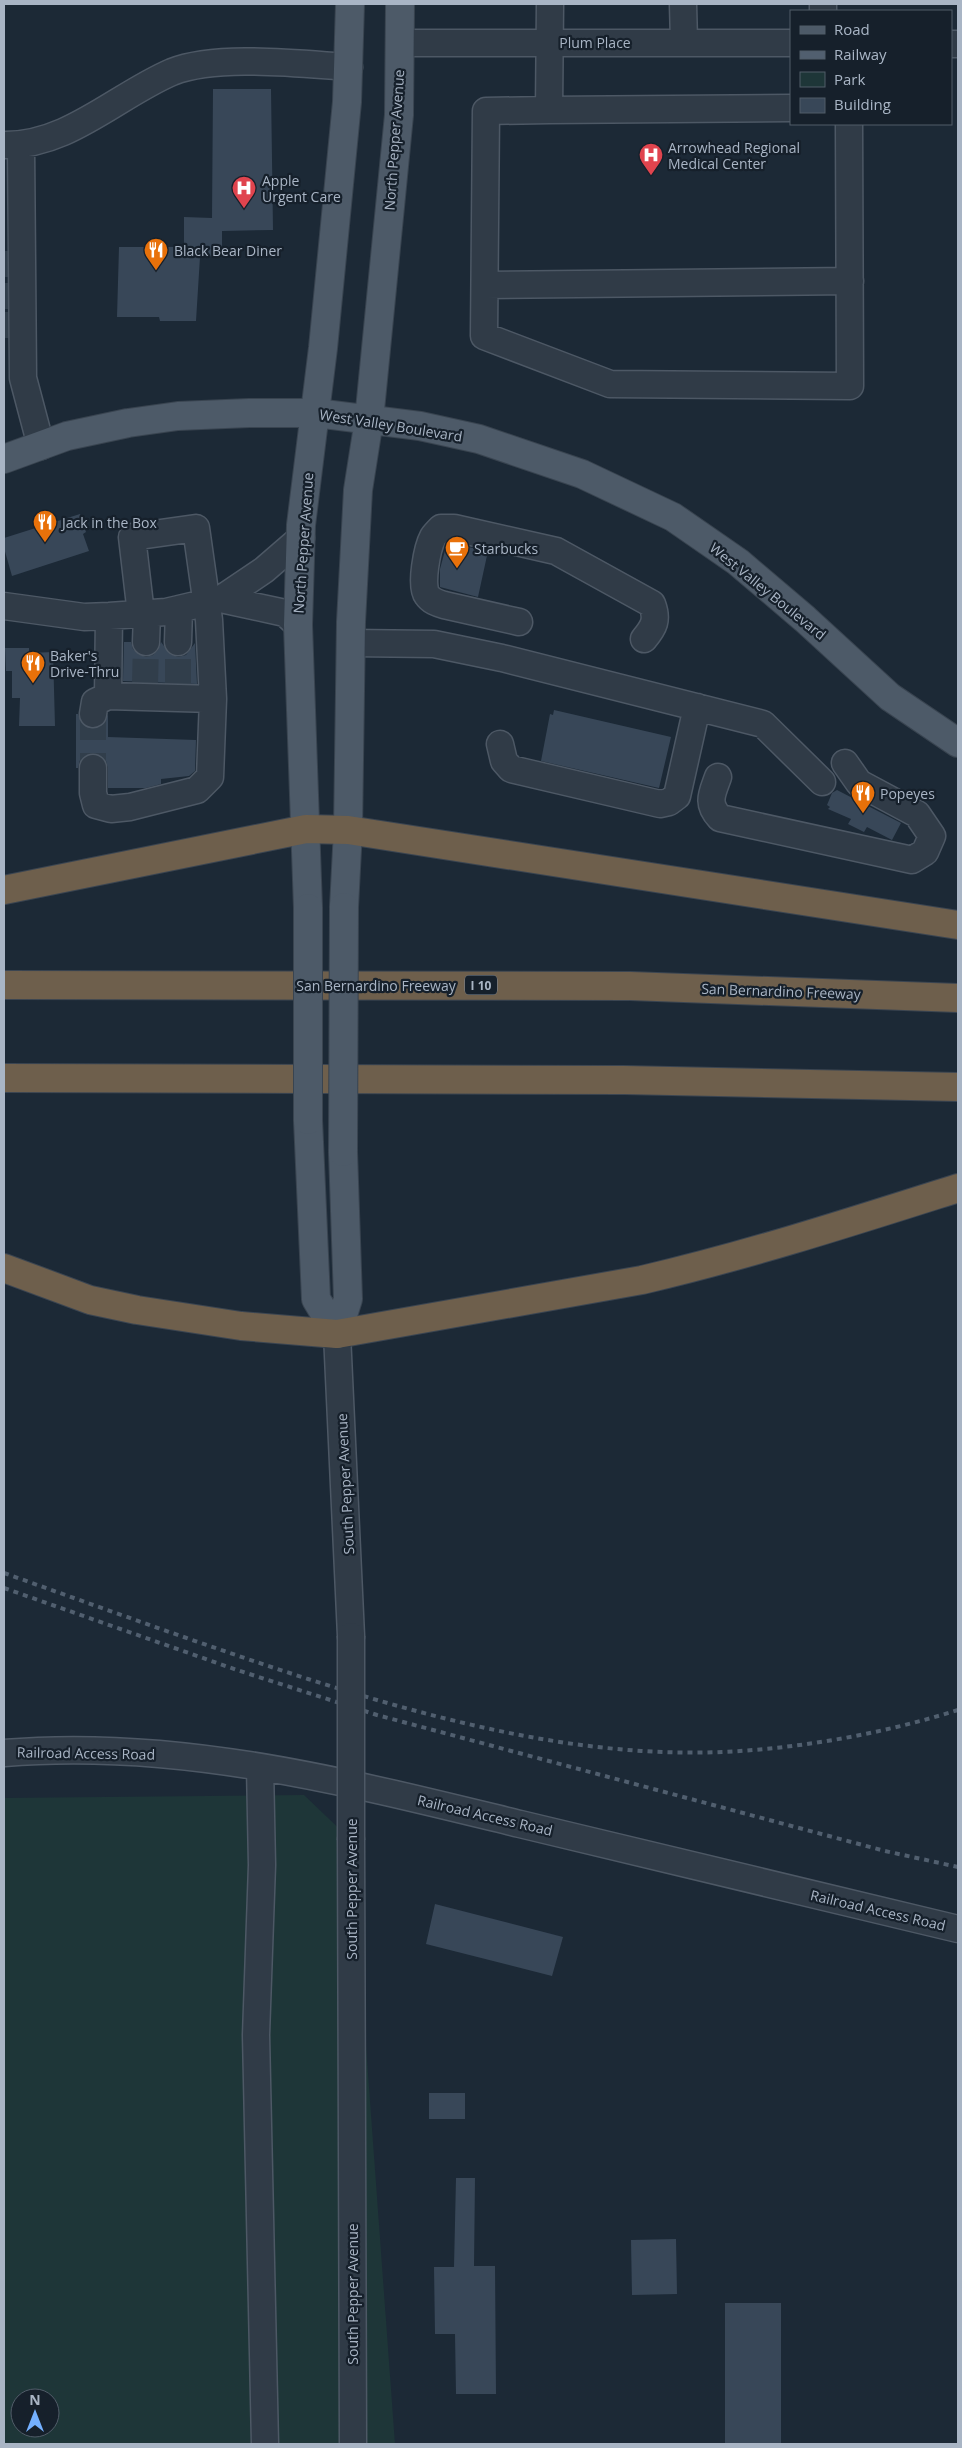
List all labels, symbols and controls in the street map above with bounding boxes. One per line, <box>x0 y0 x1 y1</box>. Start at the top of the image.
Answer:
legend <box>790 10 952 125</box>
text: Road <box>834 19 870 39</box>
street label: Plum Place <box>559 33 631 52</box>
text: Railway <box>834 44 887 64</box>
street label: North Pepper Avenue <box>380 69 408 211</box>
text: Park <box>834 69 865 89</box>
text: Building <box>834 94 891 114</box>
place label: Arrowhead Regional Medical Center <box>668 138 800 173</box>
hospital icon: Arrowhead Regional Medical Center <box>638 142 664 176</box>
place label: Apple Urgent Care <box>262 171 341 206</box>
hospital icon: Apple Urgent Care <box>231 175 257 209</box>
restaurant icon: Black Bear Diner <box>143 237 169 271</box>
place label: Black Bear Diner <box>174 241 282 260</box>
street label: West Valley Boulevard <box>318 404 464 446</box>
street label: North Pepper Avenue <box>289 472 317 614</box>
restaurant icon: Jack in the Box <box>32 509 58 543</box>
place label: Jack in the Box <box>60 513 158 532</box>
cafe icon: Starbucks <box>444 535 470 569</box>
street label: West Valley Boulevard <box>706 538 830 644</box>
place label: Starbucks <box>474 539 538 558</box>
place label: Baker's Drive-Thru <box>50 646 119 681</box>
restaurant icon: Baker's Drive-Thru <box>20 650 46 684</box>
restaurant icon: Popeyes <box>850 780 876 814</box>
place label: Popeyes <box>880 784 935 803</box>
street label: San Bernardino Freeway <box>296 976 457 995</box>
road number: I 10 <box>465 976 497 994</box>
street label: San Bernardino Freeway <box>701 979 862 1003</box>
street label: South Pepper Avenue <box>332 1413 358 1555</box>
street label: Railroad Access Road <box>17 1742 155 1764</box>
street label: Railroad Access Road <box>416 1790 554 1840</box>
street label: South Pepper Avenue <box>342 1818 361 1960</box>
street label: Railroad Access Road <box>809 1885 947 1935</box>
street label: South Pepper Avenue <box>343 2223 362 2365</box>
north arrow <box>10 2388 60 2438</box>
text: N <box>29 2390 41 2409</box>

